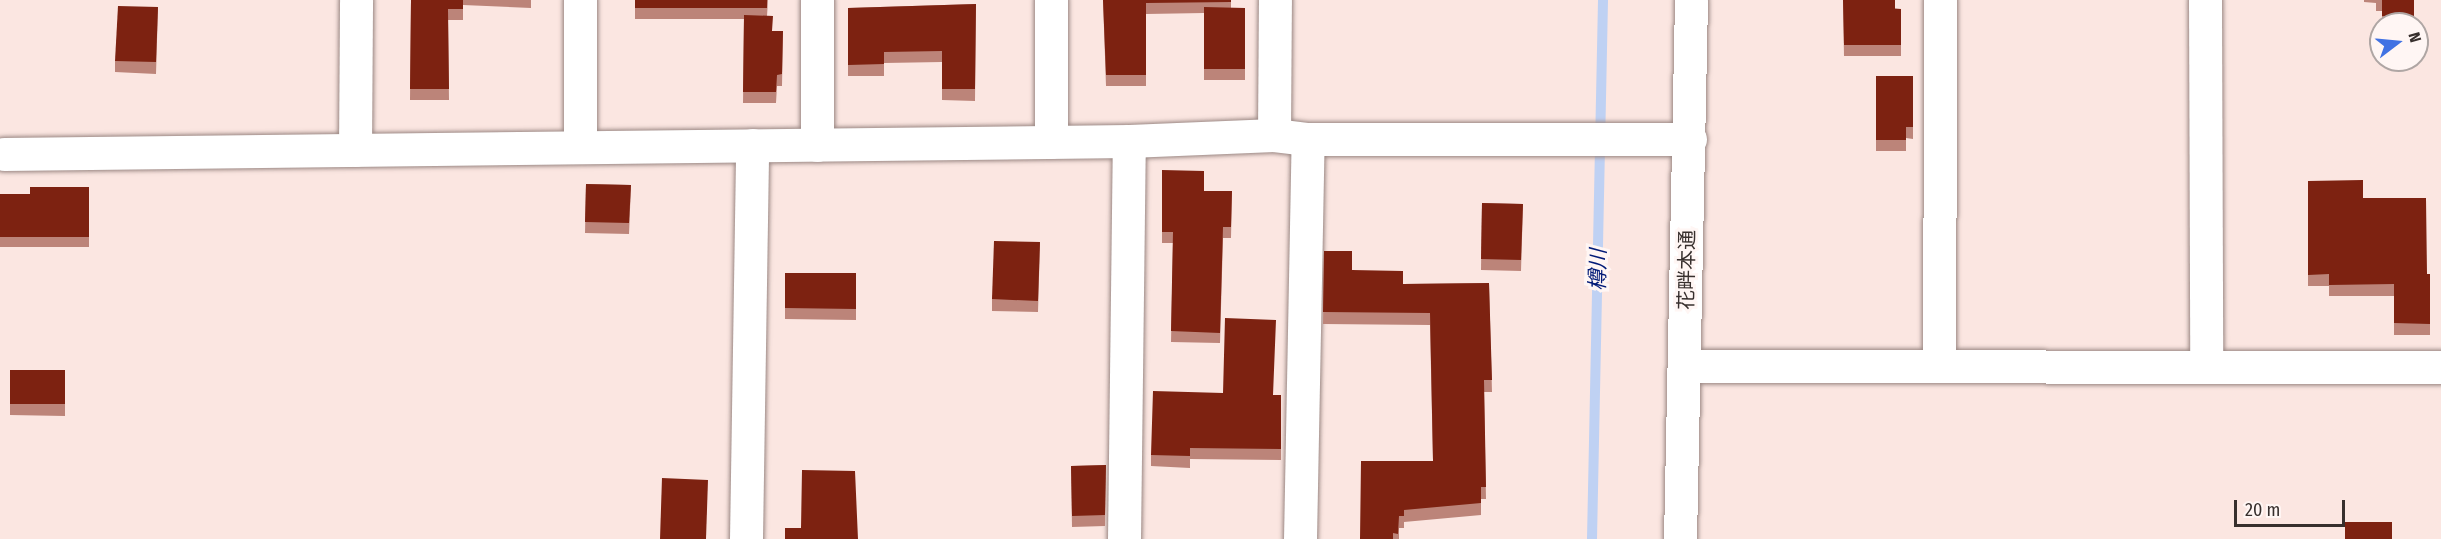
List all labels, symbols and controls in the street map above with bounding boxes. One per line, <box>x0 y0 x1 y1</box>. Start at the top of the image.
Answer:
north arrow <box>2369 12 2429 72</box>
text: N <box>2404 30 2425 45</box>
street label: 花畔本通 <box>1674 230 1700 310</box>
water label: 樽川 <box>1585 249 1611 291</box>
scale bar <box>2237 488 2348 526</box>
text: 20 m <box>2245 499 2280 521</box>

